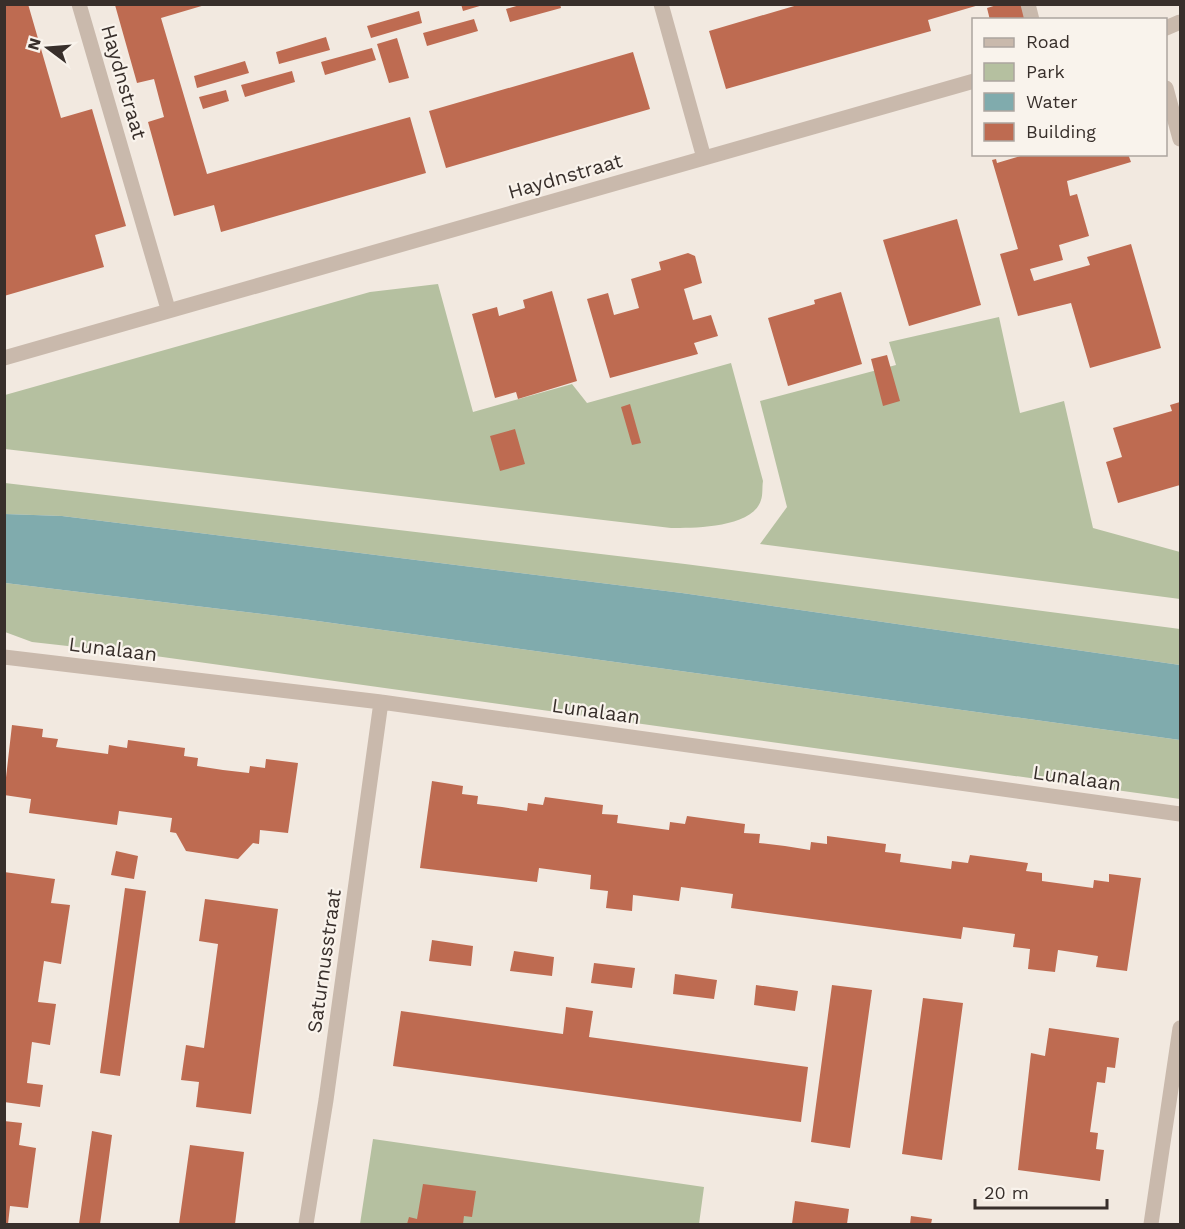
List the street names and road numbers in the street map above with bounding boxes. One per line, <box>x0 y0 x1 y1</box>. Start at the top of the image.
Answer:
street label: Haydnstraat <box>96 22 152 143</box>
street label: Haydnstraat <box>505 148 626 204</box>
street label: Lunalaan <box>67 632 159 666</box>
street label: Lunalaan <box>550 693 642 729</box>
street label: Lunalaan <box>1031 760 1123 796</box>
street label: Saturnusstraat <box>302 887 346 1035</box>

